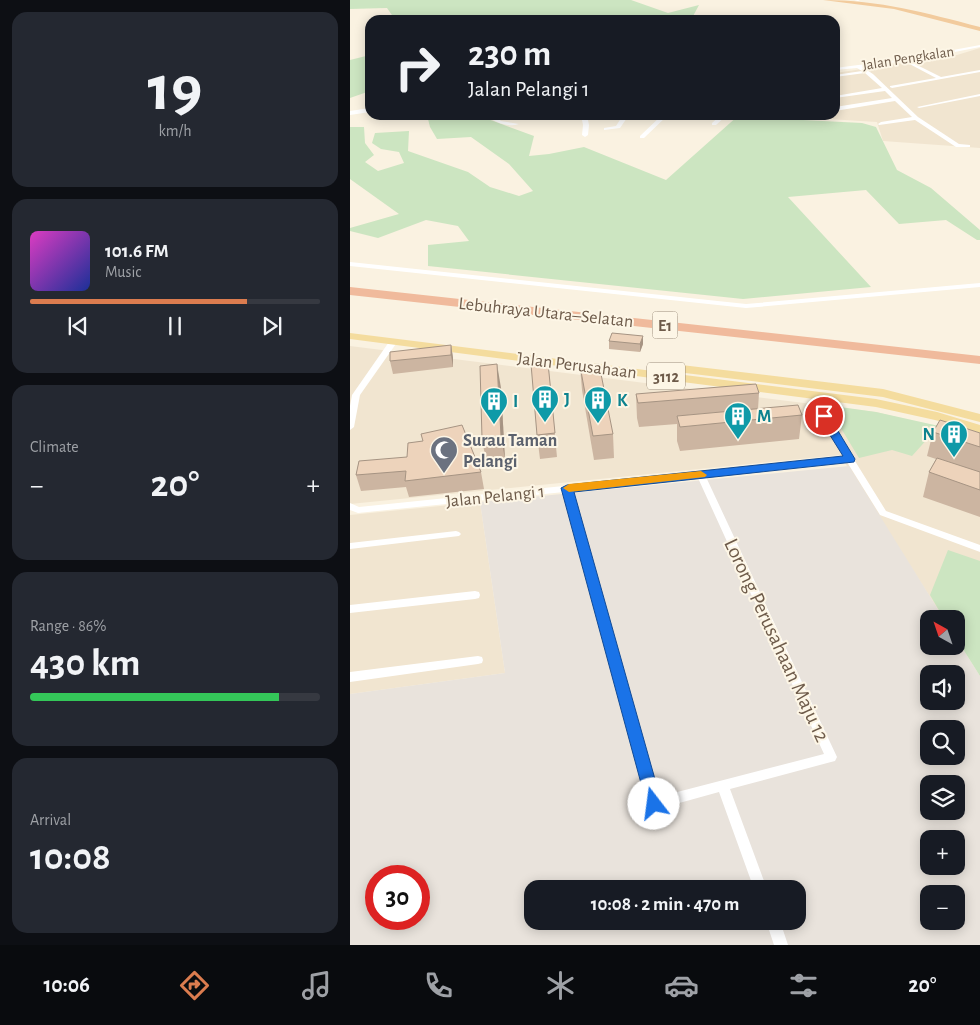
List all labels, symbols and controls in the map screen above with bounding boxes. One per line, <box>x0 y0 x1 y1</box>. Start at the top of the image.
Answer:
icon: right <box>385 35 450 100</box>
text: 230 m <box>468 37 551 72</box>
street label: Jalan Pengkalan <box>861 44 955 73</box>
text: 19 <box>148 57 202 122</box>
text: Jalan Pelangi 1 <box>468 78 590 100</box>
text: km/h <box>158 123 192 139</box>
text: 101.6 FM <box>105 242 169 261</box>
text: Music <box>105 264 141 280</box>
street label: Lebuhraya Utara–Selatan <box>458 295 634 331</box>
icon: previous <box>64 312 92 340</box>
icon: pause <box>161 312 189 340</box>
icon: next <box>258 312 286 340</box>
road number: E1 <box>652 312 678 338</box>
street label: Jalan Perusahaan <box>516 350 638 382</box>
road number: 3112 <box>647 362 685 390</box>
building icon: J <box>530 384 560 423</box>
building icon: K <box>583 385 613 424</box>
building icon: I <box>479 386 509 425</box>
place label: J <box>564 391 570 409</box>
place label: K <box>617 392 628 410</box>
place label: I <box>513 393 518 411</box>
pin <box>803 395 845 437</box>
building icon: M <box>723 401 753 440</box>
icon: arrive <box>810 402 838 430</box>
place label: M <box>757 408 771 426</box>
building icon: N <box>939 419 969 458</box>
place label: N <box>922 426 935 444</box>
place label: Surau Taman Pelangi <box>463 432 557 471</box>
mosque icon: Surau Taman Pelangi <box>429 435 459 474</box>
text: Climate <box>30 439 79 455</box>
text: 20° <box>151 466 199 504</box>
text: − <box>30 472 43 500</box>
text: + <box>307 472 320 500</box>
street label: Jalan Pelangi 1 <box>445 483 545 511</box>
street label: Lorong Perusahaan Maju 12 <box>720 535 833 745</box>
north arrow <box>920 610 965 655</box>
map controls <box>920 610 965 930</box>
text: Range · 86% <box>30 618 106 634</box>
text: 430 km <box>30 645 141 683</box>
button: sound <box>920 665 965 710</box>
button: search <box>920 720 965 765</box>
button: layers <box>920 775 965 820</box>
position arrow <box>627 777 679 829</box>
text: Arrival <box>30 812 71 828</box>
button: + <box>920 830 965 875</box>
text: 10:08 <box>30 839 111 877</box>
speed limit sign: 30 <box>365 865 430 930</box>
button: − <box>920 885 965 930</box>
text: 10:08 · 2 min · 470 m <box>591 895 739 914</box>
icon: directions <box>177 968 212 1003</box>
icon: music <box>299 968 334 1003</box>
icon: phone <box>421 968 456 1003</box>
icon: climate <box>543 968 578 1003</box>
icon: car <box>664 968 699 1003</box>
icon: filters <box>786 968 821 1003</box>
text: 10:06 <box>43 974 90 996</box>
text: 20° <box>908 974 936 996</box>

